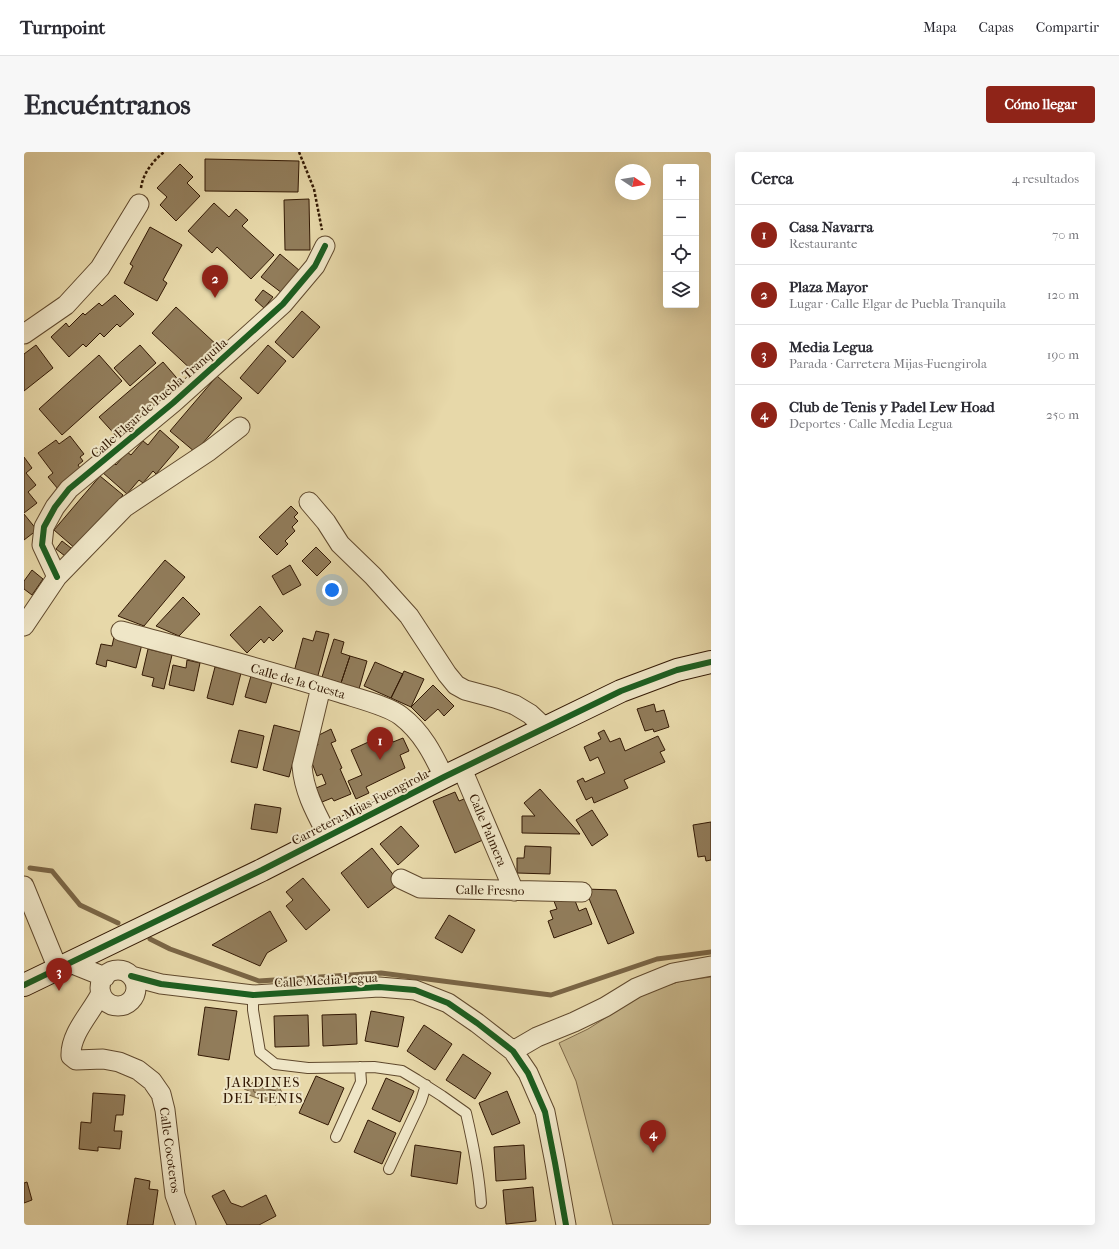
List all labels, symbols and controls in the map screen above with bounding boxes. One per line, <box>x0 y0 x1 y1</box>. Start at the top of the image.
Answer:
text: Turnpoint <box>20 17 105 39</box>
text: Mapa <box>923 19 957 36</box>
text: Capas <box>979 19 1014 36</box>
text: Compartir <box>1036 19 1099 36</box>
button: Cómo llegar <box>986 86 1095 123</box>
text: Encuéntranos <box>24 88 191 121</box>
north arrow <box>615 164 651 200</box>
map controls <box>663 164 699 308</box>
button: + <box>663 164 699 200</box>
text: Cerca <box>751 168 793 188</box>
text: 4 resultados <box>1012 171 1079 186</box>
button: − <box>663 200 699 236</box>
text: Casa Navarra <box>789 218 873 236</box>
text: 1 <box>762 227 766 242</box>
text: 70 m <box>1052 227 1079 242</box>
button: locate <box>663 236 699 272</box>
text: Restaurante <box>789 236 858 251</box>
pin: 2 <box>202 265 228 298</box>
button: layers <box>663 272 699 308</box>
text: Plaza Mayor <box>789 278 868 296</box>
text: 2 <box>761 287 767 302</box>
text: 120 m <box>1047 287 1079 302</box>
text: Lugar · Calle Elgar de Puebla Tranquila <box>789 296 1006 311</box>
street label: Calle Elgar de Puebla Tranquila <box>88 334 231 461</box>
text: Media Legua <box>789 338 873 356</box>
text: 3 <box>761 347 767 362</box>
text: 190 m <box>1047 347 1079 362</box>
text: Parada · Carretera Mijas-Fuengirola <box>789 356 987 371</box>
text: Club de Tenis y Padel Lew Hoad <box>789 398 995 416</box>
text: 4 <box>760 407 768 422</box>
text: 250 m <box>1046 407 1079 422</box>
text: Deportes · Calle Media Legua <box>789 416 952 431</box>
your location <box>322 580 342 600</box>
street label: Calle de la Cuesta <box>249 660 348 702</box>
pin: 1 <box>367 727 393 760</box>
street label: Carretera Mijas-Fuengirola <box>289 765 432 848</box>
street label: Calle Palmera <box>466 792 510 869</box>
street label: Calle Fresno <box>455 882 525 898</box>
pin: 3 <box>46 958 72 991</box>
street label: Calle Media Legua <box>274 970 379 990</box>
district label: JARDINES DEL TENIS <box>223 1074 303 1107</box>
street label: Calle Cocoteros <box>157 1106 183 1194</box>
pin: 4 <box>640 1120 666 1153</box>

